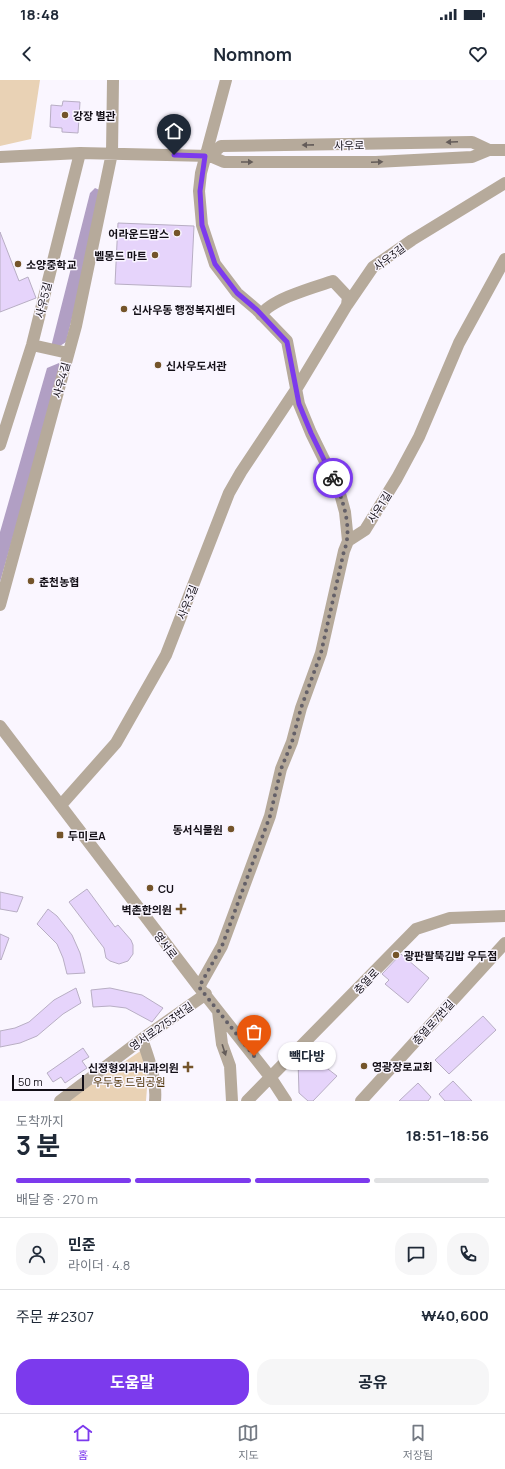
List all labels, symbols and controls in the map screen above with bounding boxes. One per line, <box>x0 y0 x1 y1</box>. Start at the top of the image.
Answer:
text: 18:48 <box>20 4 59 25</box>
text: Nomnom <box>213 42 292 66</box>
icon: back <box>16 43 38 65</box>
icon: heart <box>467 43 489 65</box>
place label: 강장 별관 <box>73 108 116 123</box>
marker: 강장 별관 <box>60 110 70 120</box>
pin <box>157 114 191 155</box>
icon: home <box>163 120 185 142</box>
street label: 사우로 <box>334 137 364 153</box>
one-way arrow <box>445 139 458 145</box>
one-way arrow <box>302 142 314 149</box>
one-way arrow <box>371 158 383 165</box>
one-way arrow <box>241 159 254 165</box>
place label: 어라운드맘스 <box>108 226 169 241</box>
marker: 어라운드맘스 <box>172 228 182 238</box>
street label: 사우3길 <box>370 240 408 274</box>
place label: 벨몽드 마트 <box>94 248 147 263</box>
marker: 벨몽드 마트 <box>150 250 160 260</box>
place label: 소양중학교 <box>26 257 77 272</box>
marker: 소양중학교 <box>13 259 23 269</box>
street label: 사우5길 <box>31 280 55 320</box>
place label: 신사우동 행정복지센터 <box>132 302 235 317</box>
marker: 신사우동 행정복지센터 <box>119 304 129 314</box>
place label: 신사우도서관 <box>166 358 227 373</box>
street label: 사우4길 <box>49 360 73 400</box>
marker: 신사우도서관 <box>153 360 163 370</box>
courier <box>313 458 353 498</box>
icon: bike <box>322 467 344 489</box>
street label: 사우1길 <box>363 488 395 526</box>
place label: 춘천농협 <box>39 574 79 589</box>
marker: 춘천농협 <box>26 576 36 586</box>
street label: 사우3길 <box>173 582 201 622</box>
place label: 동서식물원 <box>172 822 223 837</box>
marker: 동서식물원 <box>226 824 236 834</box>
place label: 두미르A <box>68 828 106 843</box>
marker: 두미르A <box>55 830 65 840</box>
place label: CU <box>158 881 174 896</box>
marker: CU <box>145 883 155 893</box>
place label: 벽촌한의원 <box>121 902 172 917</box>
marker: 벽촌한의원 <box>175 903 187 915</box>
street label: 영서로 <box>151 928 181 962</box>
place label: 광판팔뚝김밥 우두점 <box>404 948 497 963</box>
marker: 광판팔뚝김밥 우두점 <box>391 950 401 960</box>
street label: 충열로 <box>350 965 382 997</box>
street label: 충열로7번길 <box>409 996 457 1048</box>
street label: 영서로2753번길 <box>126 998 196 1054</box>
pin <box>237 1015 271 1056</box>
icon: bag <box>243 1021 265 1043</box>
callout: 빽다방 <box>278 1042 336 1070</box>
one-way arrow <box>221 1044 227 1056</box>
text: 빽다방 <box>289 1047 325 1065</box>
place label: 영광장로교회 <box>372 1059 433 1074</box>
place label: 신정형외과내과의원 <box>88 1060 179 1075</box>
marker: 신정형외과내과의원 <box>182 1061 194 1073</box>
marker: 영광장로교회 <box>359 1061 369 1071</box>
scale bar <box>12 1073 84 1092</box>
text: 50 m <box>18 1074 43 1089</box>
park label: 우두동 드림공원 <box>92 1074 166 1089</box>
text: 도착까지 <box>16 1112 64 1130</box>
text: 18:51–18:56 <box>406 1125 489 1146</box>
text: 3 분 <box>16 1127 60 1163</box>
text: 배달 중 · 270 m <box>16 1190 98 1208</box>
button: person <box>16 1233 58 1275</box>
button: chat <box>395 1233 437 1275</box>
button: phone <box>447 1233 489 1275</box>
text: 민준 <box>68 1234 96 1255</box>
text: 라이더 · 4.8 <box>68 1256 130 1274</box>
text: ₩40,600 <box>421 1305 489 1326</box>
text: 주문 #2307 <box>16 1306 94 1327</box>
button: 도움말 <box>16 1359 249 1405</box>
button: 공유 <box>257 1359 489 1405</box>
tab: 홈 <box>72 1422 94 1462</box>
tab: 지도 <box>237 1422 259 1462</box>
tab: 저장됨 <box>403 1422 433 1462</box>

